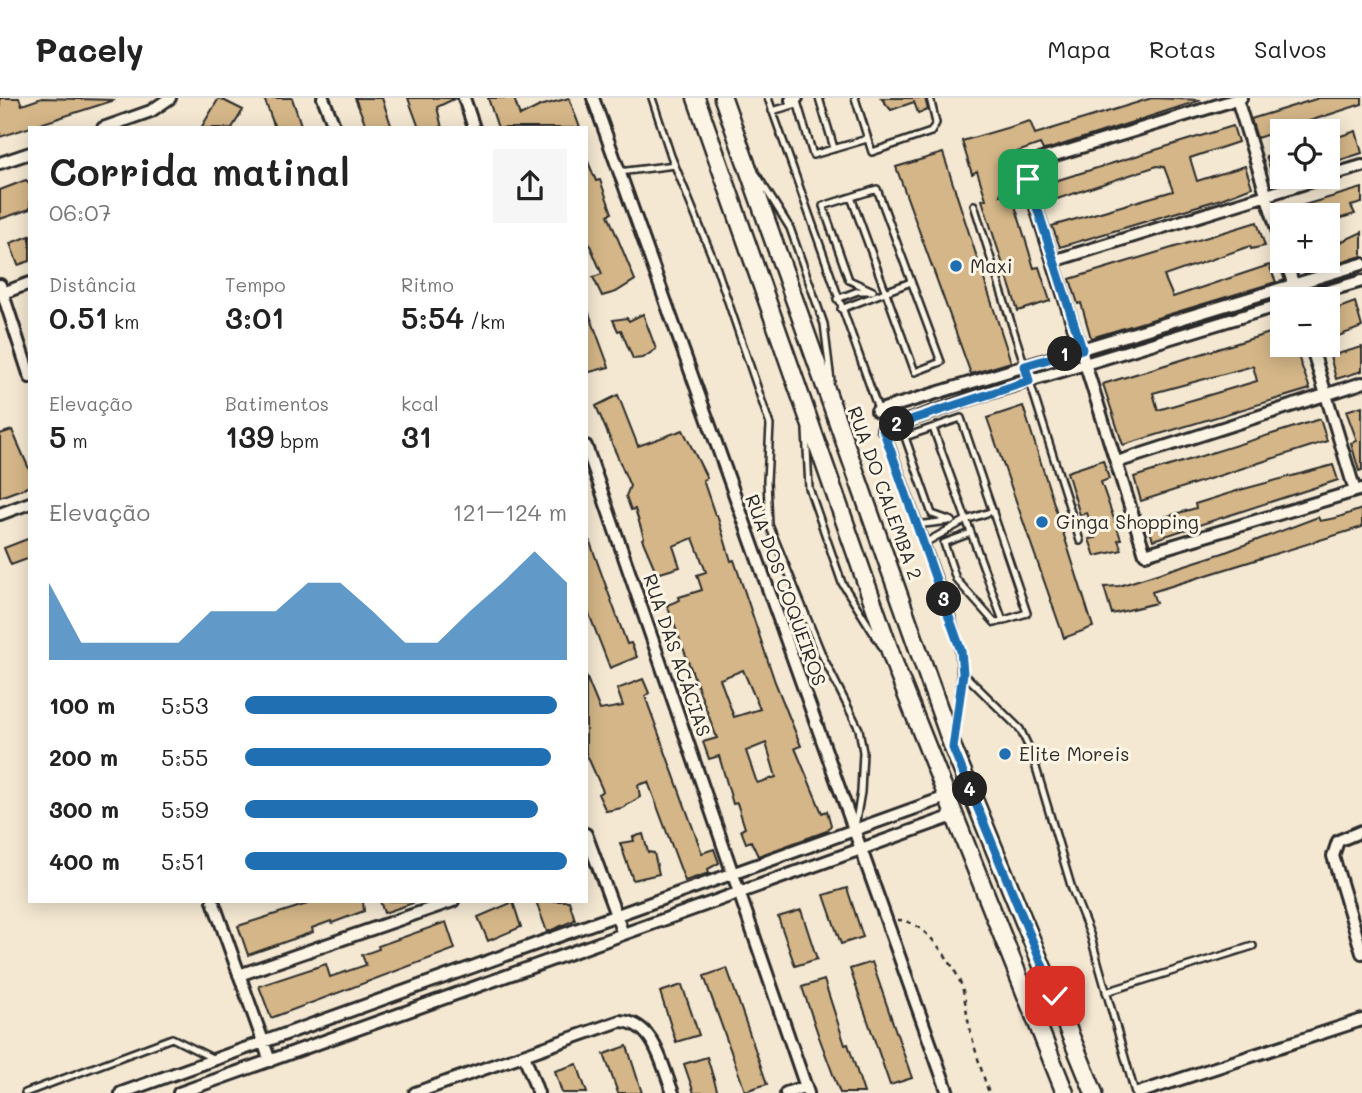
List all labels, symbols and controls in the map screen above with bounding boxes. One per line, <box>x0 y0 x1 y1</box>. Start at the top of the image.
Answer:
text: Pacely <box>35 27 144 70</box>
text: Mapa <box>1047 33 1111 64</box>
text: Rotas <box>1149 33 1216 64</box>
text: Salvos <box>1254 33 1327 64</box>
map controls <box>1270 119 1340 357</box>
button: locate <box>1270 119 1340 189</box>
text: Corrida matinal <box>49 146 350 196</box>
button: share <box>493 149 567 223</box>
pin <box>998 149 1058 209</box>
icon: arrive <box>1009 160 1047 198</box>
text: 06:07 <box>49 197 111 227</box>
button: + <box>1270 203 1340 273</box>
place label: Maxi <box>970 253 1012 278</box>
marker: Maxi <box>948 258 964 274</box>
text: Distância <box>49 272 137 297</box>
text: Tempo <box>225 272 285 297</box>
text: Ritmo <box>401 272 454 297</box>
button: − <box>1270 287 1340 357</box>
text: 0.51 <box>49 297 108 337</box>
text: 3:01 <box>225 297 285 337</box>
text: 5:54 <box>401 297 464 337</box>
text: km <box>108 309 139 334</box>
text: /km <box>464 309 505 334</box>
pin: 1 <box>1048 336 1082 372</box>
text: 1 <box>1060 341 1069 366</box>
text: Elevação <box>49 391 133 416</box>
text: Batimentos <box>225 391 329 416</box>
text: kcal <box>401 391 439 416</box>
street label: RUA DO CALEMBA 2 <box>843 403 927 583</box>
pin: 2 <box>880 406 914 442</box>
text: 5 <box>49 416 67 456</box>
text: 139 <box>225 416 274 456</box>
text: 31 <box>401 416 432 456</box>
text: m <box>67 428 88 453</box>
text: bpm <box>274 428 319 453</box>
street label: RUA DOS COQUEIROS <box>740 491 833 689</box>
text: Elevação <box>49 497 150 527</box>
text: 121–124 m <box>453 497 567 527</box>
place label: Ginga Shopping <box>1056 509 1199 534</box>
marker: Ginga Shopping <box>1034 514 1050 530</box>
street label: RUA DAS ACÁCIAS <box>638 570 717 739</box>
pin: 3 <box>926 582 962 616</box>
text: 3 <box>938 586 949 611</box>
text: 100 m <box>49 690 115 720</box>
text: 5:53 <box>161 690 208 720</box>
place label: Elite Moreis <box>1019 741 1129 766</box>
text: 200 m <box>49 742 118 772</box>
text: 5:55 <box>161 742 208 772</box>
marker: Elite Moreis <box>997 746 1013 762</box>
pin: 4 <box>953 772 988 806</box>
text: 4 <box>963 776 976 801</box>
text: 300 m <box>49 794 119 824</box>
text: 5:59 <box>161 794 209 824</box>
text: 400 m <box>49 846 120 876</box>
text: 5:51 <box>161 846 205 876</box>
pin <box>1025 966 1085 1026</box>
icon: check <box>1036 977 1074 1015</box>

